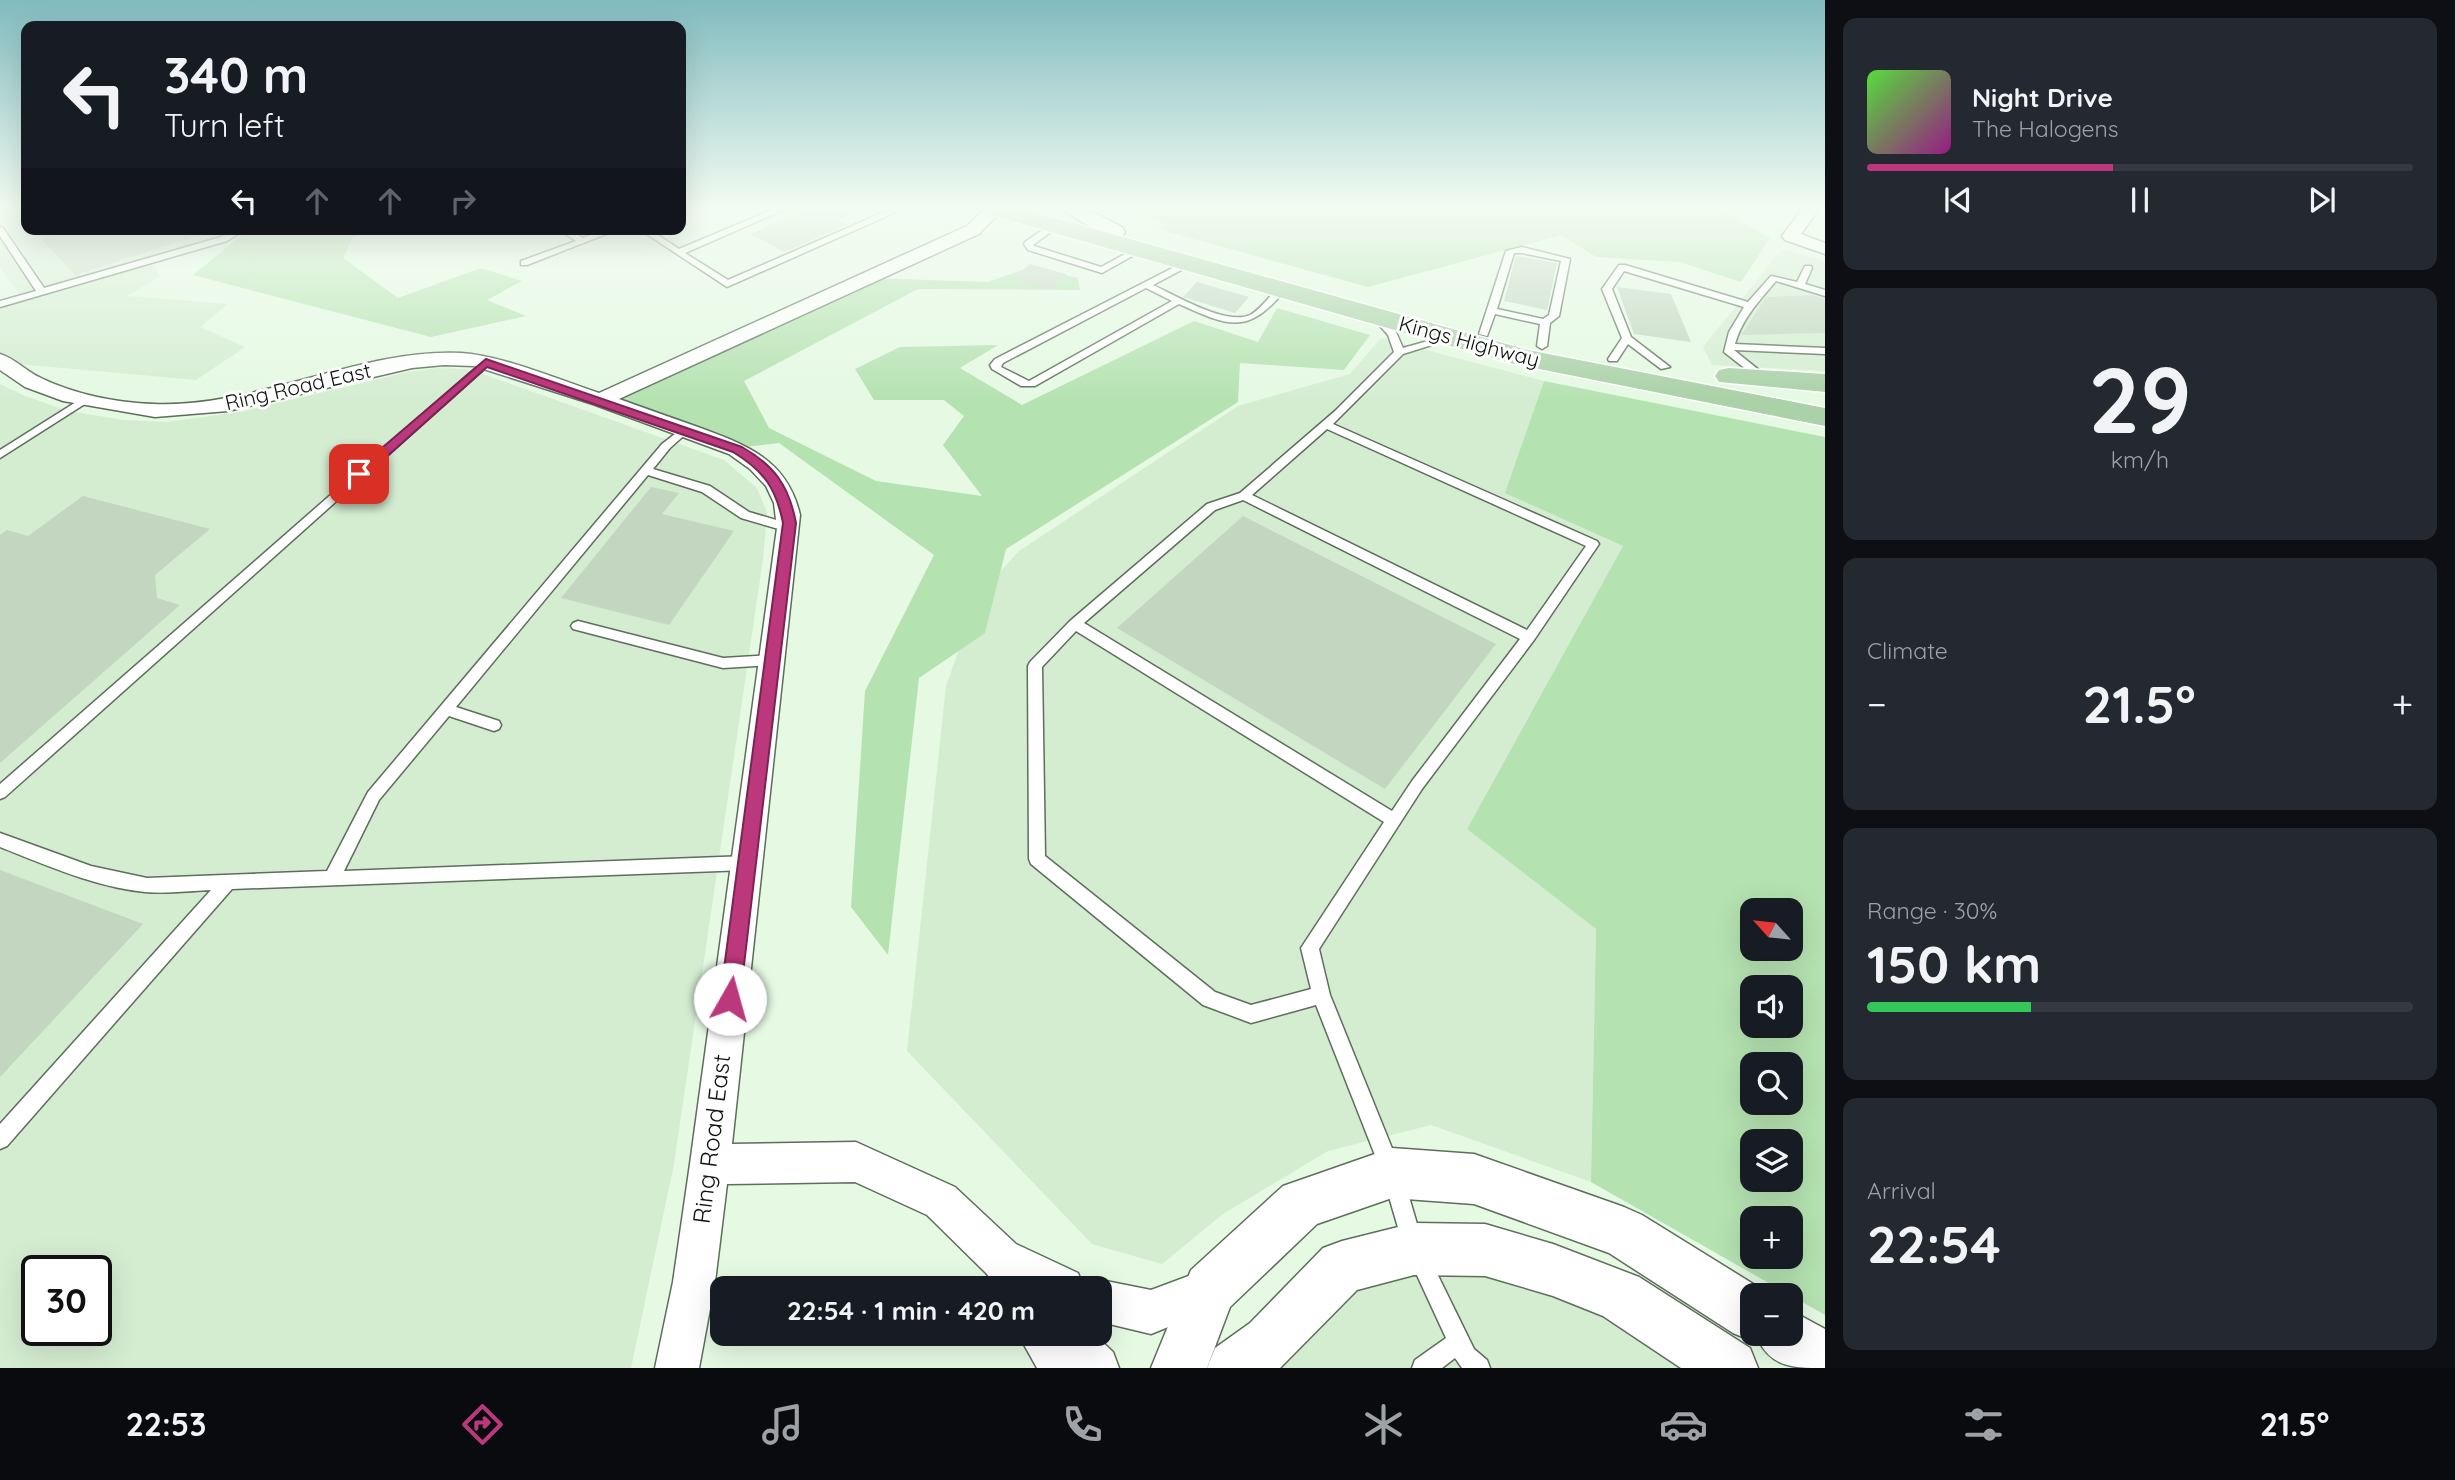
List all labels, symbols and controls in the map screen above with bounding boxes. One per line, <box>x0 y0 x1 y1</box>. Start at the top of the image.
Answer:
text: 340 m <box>164 44 308 105</box>
icon: left <box>49 49 140 140</box>
text: Night Drive <box>1972 81 2113 114</box>
text: Turn left <box>164 105 285 145</box>
text: The Halogens <box>1972 114 2119 143</box>
icon: previous <box>1939 181 1977 219</box>
icon: pause <box>2121 181 2159 219</box>
icon: next <box>2303 181 2341 219</box>
icon: left <box>225 182 263 220</box>
icon: ahead <box>298 182 336 220</box>
icon: ahead <box>371 182 409 220</box>
icon: right <box>444 182 482 220</box>
street label: Kings Highway <box>1396 310 1542 372</box>
text: 29 <box>2088 342 2192 456</box>
street label: Ring Road East <box>222 357 373 415</box>
pin <box>329 444 389 504</box>
text: km/h <box>2111 445 2169 474</box>
icon: arrive <box>340 455 378 493</box>
text: Climate <box>1867 636 1948 665</box>
text: 21.5° <box>2083 671 2196 736</box>
text: − <box>1867 680 1887 728</box>
text: + <box>2392 680 2413 728</box>
text: Range · 30% <box>1867 896 1997 925</box>
north arrow <box>1740 898 1802 961</box>
map controls <box>1740 898 1803 1346</box>
text: 150 km <box>1867 931 2041 996</box>
position arrow <box>693 962 767 1036</box>
button: sound <box>1740 975 1803 1038</box>
button: search <box>1740 1052 1803 1115</box>
street label: Ring Road East <box>686 1053 736 1225</box>
button: layers <box>1740 1129 1803 1192</box>
text: Arrival <box>1867 1176 1936 1205</box>
button: + <box>1740 1206 1803 1269</box>
text: 22:54 <box>1867 1211 2001 1276</box>
speed limit sign: 30 <box>21 1255 112 1346</box>
button: − <box>1740 1283 1803 1346</box>
text: 22:54 · 1 min · 420 m <box>787 1294 1035 1327</box>
icon: directions <box>458 1400 507 1449</box>
icon: music <box>758 1400 807 1449</box>
icon: phone <box>1058 1400 1107 1449</box>
icon: climate <box>1359 1400 1408 1449</box>
icon: car <box>1659 1400 1708 1449</box>
icon: filters <box>1959 1400 2008 1449</box>
text: 22:53 <box>126 1404 206 1444</box>
text: 21.5° <box>2260 1404 2329 1444</box>

